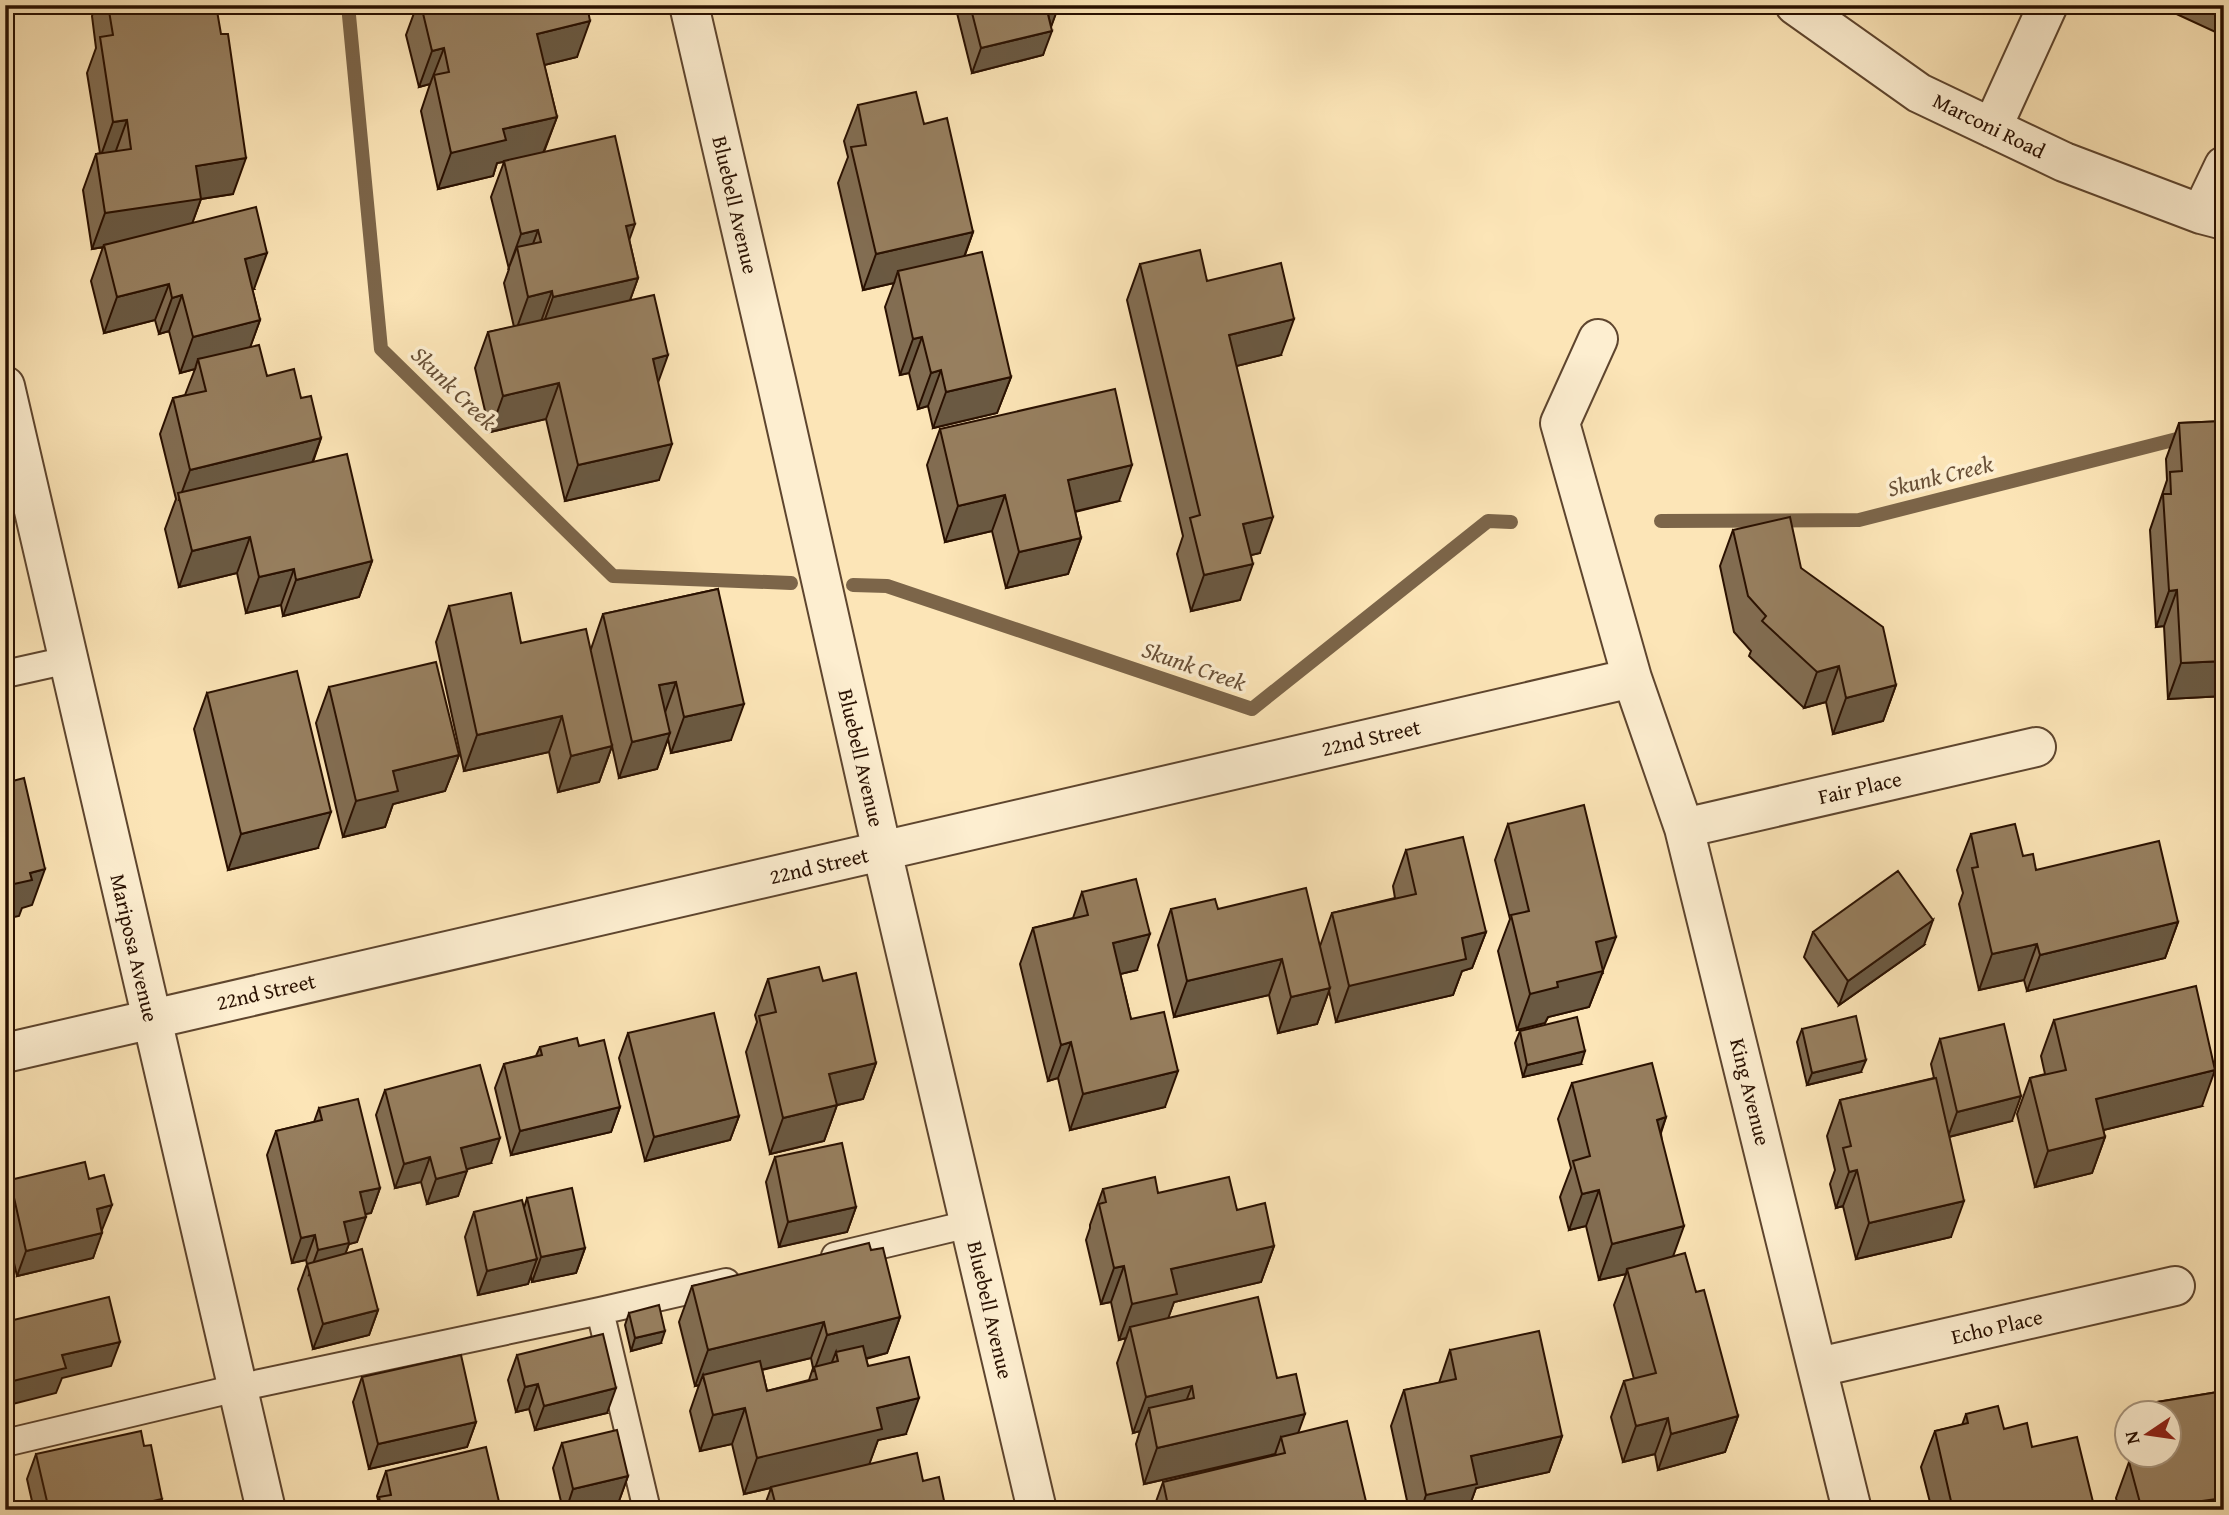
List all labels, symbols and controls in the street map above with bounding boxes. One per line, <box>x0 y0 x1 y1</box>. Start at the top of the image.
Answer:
street label: Marconi Road <box>1928 85 2051 167</box>
street label: Bluebell Avenue <box>705 133 766 277</box>
water label: Skunk Creek <box>404 338 505 437</box>
water label: Skunk Creek <box>1884 446 1997 505</box>
water label: Skunk Creek <box>1138 632 1251 699</box>
street label: Bluebell Avenue <box>831 686 892 830</box>
street label: 22nd Street <box>1318 711 1424 764</box>
street label: Fair Place <box>1815 763 1905 812</box>
street label: 22nd Street <box>766 839 872 892</box>
street label: Mariposa Avenue <box>102 871 167 1025</box>
street label: 22nd Street <box>213 965 319 1018</box>
street label: King Avenue <box>1722 1035 1779 1149</box>
street label: Bluebell Avenue <box>960 1238 1021 1382</box>
street label: Echo Place <box>1948 1301 2046 1352</box>
north arrow <box>2114 1400 2184 1470</box>
text: N <box>2116 1428 2147 1447</box>

